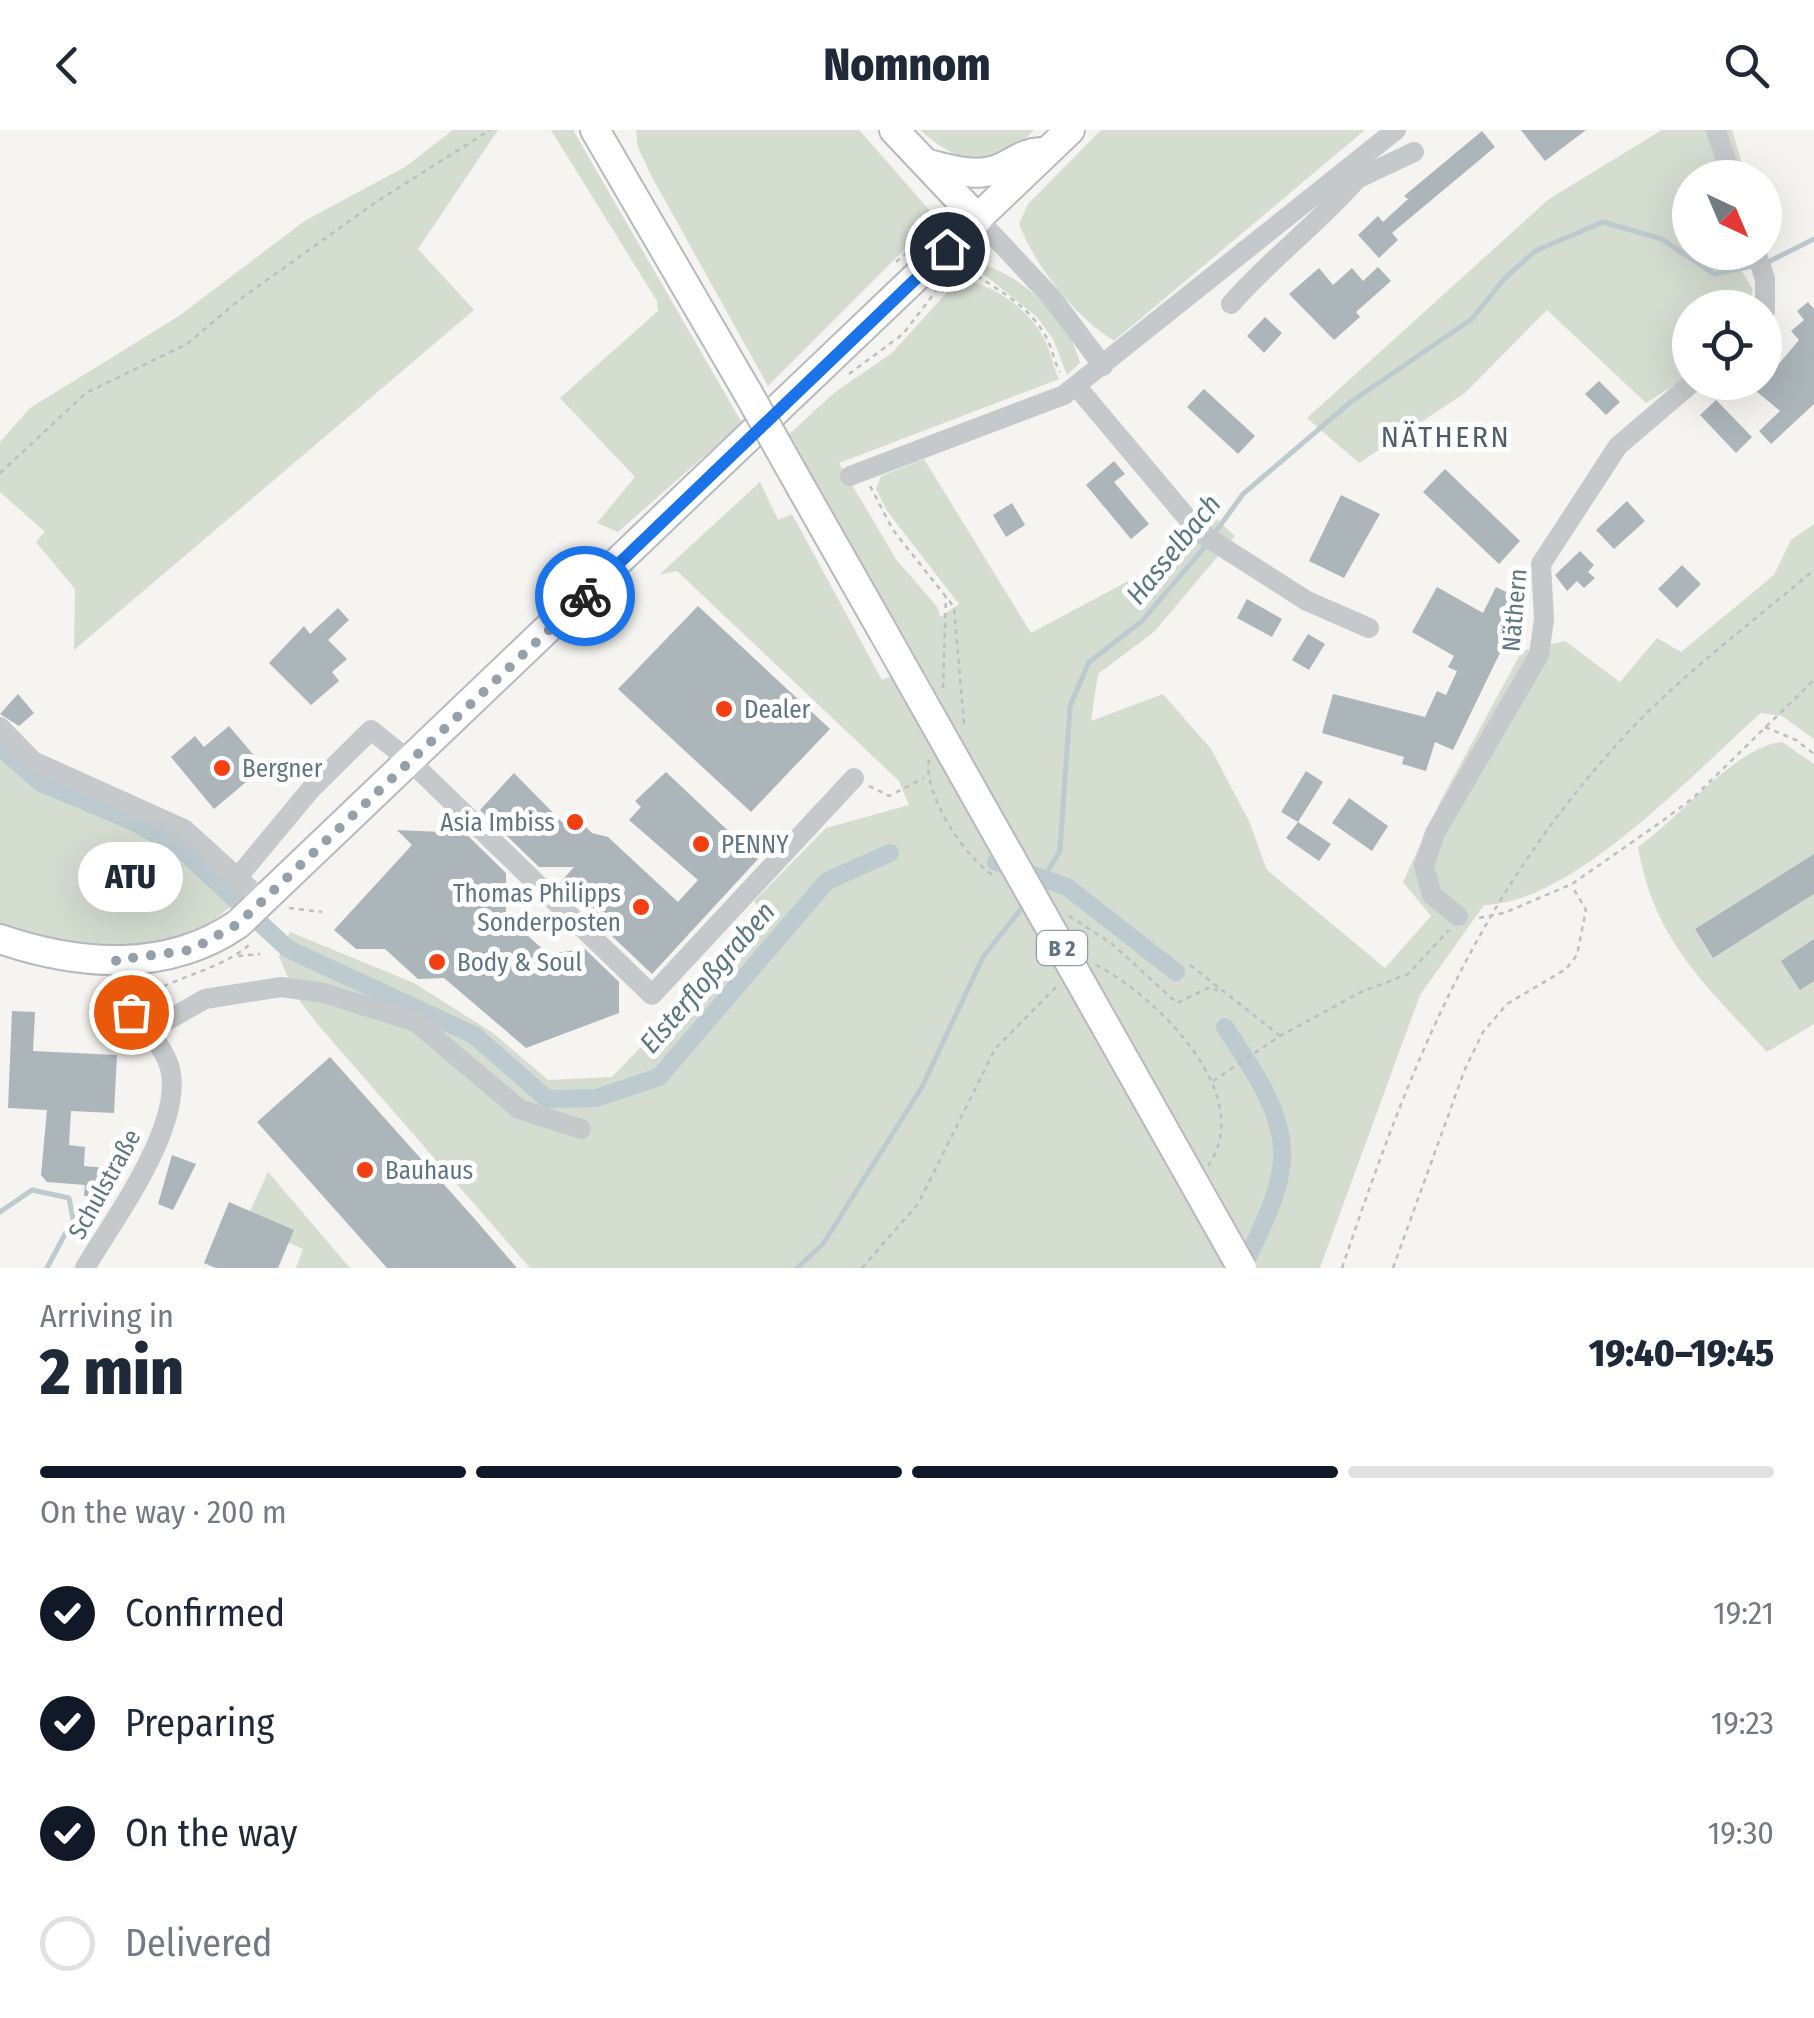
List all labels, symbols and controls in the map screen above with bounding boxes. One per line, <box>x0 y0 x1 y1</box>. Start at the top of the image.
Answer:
icon: back <box>40 38 95 93</box>
text: Nomnom <box>824 38 990 92</box>
icon: search <box>1719 38 1774 93</box>
north arrow <box>1672 160 1782 270</box>
map controls <box>1672 160 1782 400</box>
pin <box>905 207 990 292</box>
icon: home <box>920 222 975 277</box>
button: locate <box>1672 290 1782 400</box>
district label: NÄTHERN <box>1381 419 1511 455</box>
water label: Hasselbach <box>1119 488 1228 611</box>
courier <box>535 546 635 646</box>
street label: Näthern <box>1496 567 1534 653</box>
icon: bike <box>558 569 613 624</box>
place label: Dealer <box>744 695 810 725</box>
marker: Dealer <box>713 698 735 720</box>
place label: Bergner <box>242 754 323 784</box>
marker: Bergner <box>211 757 233 779</box>
place label: Asia Imbiss <box>440 808 555 838</box>
marker: Asia Imbiss <box>564 811 586 833</box>
place label: PENNY <box>721 830 789 860</box>
marker: PENNY <box>690 833 712 855</box>
callout: ATU <box>78 842 184 912</box>
text: ATU <box>105 858 156 896</box>
place label: Thomas Philipps Sonderposten <box>453 879 621 938</box>
water label: Elsterfloßgraben <box>633 895 782 1060</box>
marker: Thomas Philipps Sonderposten <box>630 896 652 918</box>
road number: B 2 <box>1037 931 1087 965</box>
place label: Body & Soul <box>457 948 582 978</box>
marker: Body & Soul <box>426 951 448 973</box>
pin <box>89 970 174 1055</box>
icon: bag <box>104 985 159 1040</box>
street label: Schulstraße <box>62 1124 147 1245</box>
place label: Bauhaus <box>385 1156 473 1186</box>
marker: Bauhaus <box>354 1159 376 1181</box>
text: Arriving in <box>40 1297 174 1335</box>
text: 19:40–19:45 <box>1589 1330 1774 1376</box>
text: 2 min <box>40 1333 184 1411</box>
text: On the way · 200 m <box>40 1493 287 1531</box>
icon: check <box>40 1586 95 1641</box>
text: Confirmed <box>125 1590 285 1636</box>
text: 19:21 <box>1713 1594 1774 1632</box>
icon: check <box>40 1696 95 1751</box>
text: Preparing <box>125 1700 274 1746</box>
text: 19:23 <box>1711 1704 1774 1742</box>
icon: check <box>40 1806 95 1861</box>
text: On the way <box>125 1810 297 1856</box>
text: 19:30 <box>1708 1814 1774 1852</box>
text: Delivered <box>125 1920 272 1966</box>

